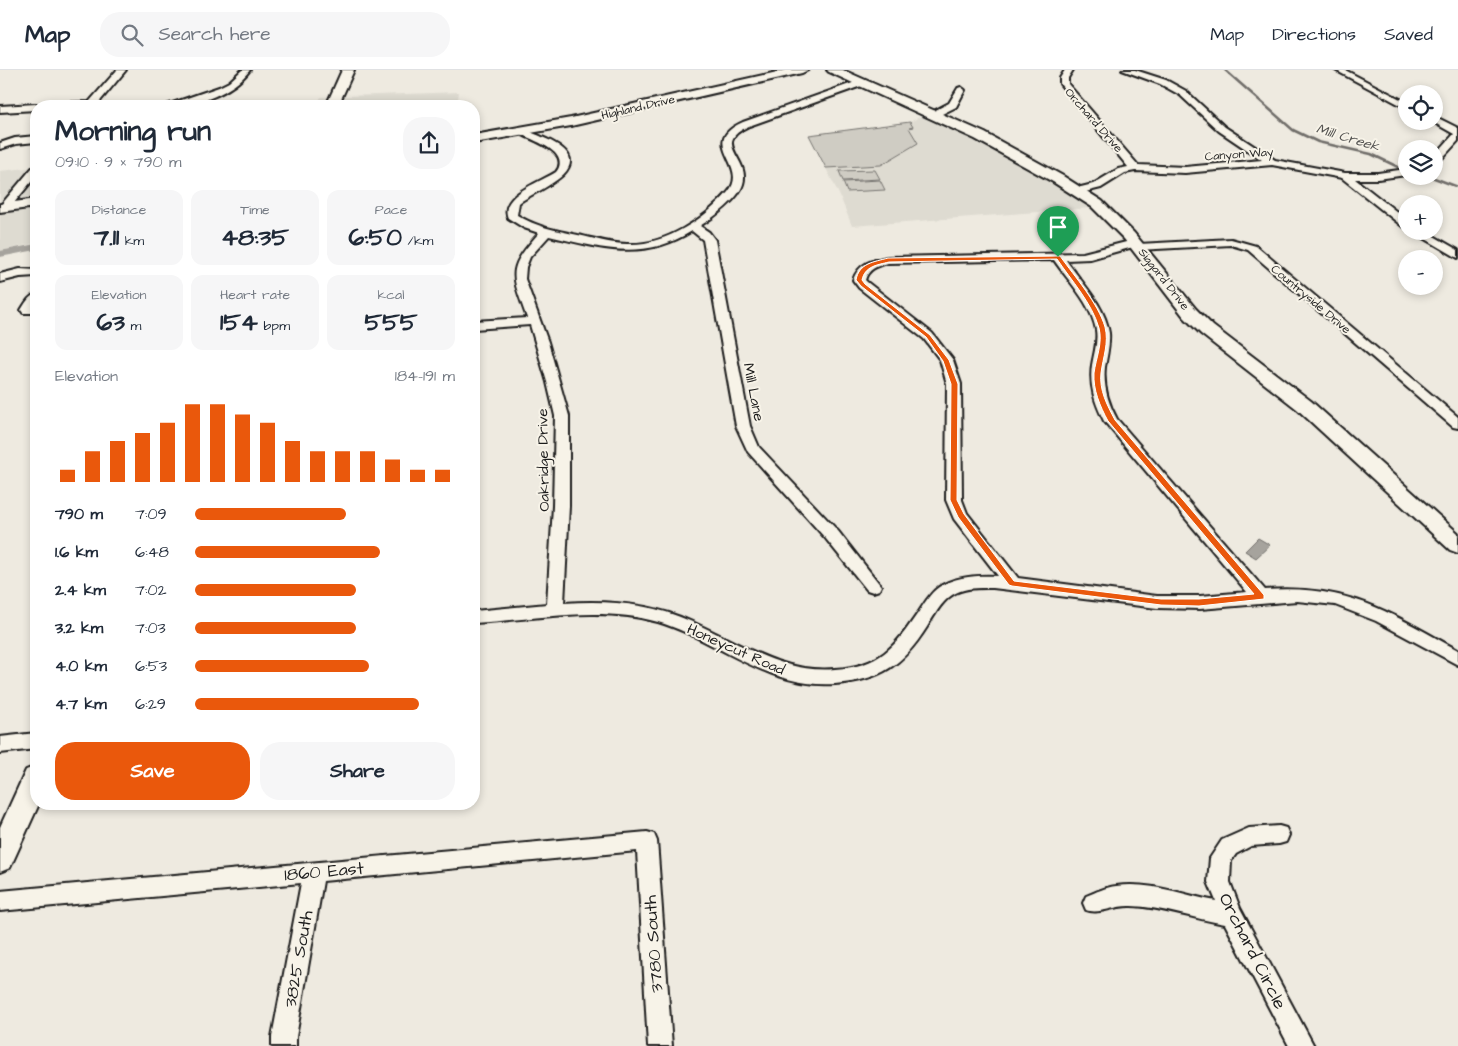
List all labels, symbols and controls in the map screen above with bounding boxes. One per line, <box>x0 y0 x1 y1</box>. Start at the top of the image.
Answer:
search box <box>100 12 450 57</box>
text: Map <box>25 18 70 52</box>
icon: search <box>118 21 146 49</box>
text: Search here <box>158 21 271 48</box>
text: Map <box>1210 22 1244 47</box>
text: Directions <box>1272 22 1356 47</box>
text: Saved <box>1384 22 1433 47</box>
street label: Orchard Drive <box>1061 84 1127 157</box>
map controls <box>1398 85 1443 295</box>
button: locate <box>1398 85 1443 130</box>
street label: Highland Drive <box>600 91 677 125</box>
text: Morning run <box>55 112 211 151</box>
button: share <box>403 117 455 169</box>
water label: Mill Creek <box>1314 119 1382 157</box>
button: layers <box>1398 140 1443 185</box>
street label: Canyon Way <box>1204 144 1274 166</box>
text: 09:10 · 9 × 790 m <box>55 151 181 173</box>
button: + <box>1398 195 1443 240</box>
text: Distance <box>92 200 146 220</box>
text: Time <box>240 200 270 220</box>
text: Pace <box>375 200 407 220</box>
pin <box>1037 206 1079 257</box>
icon: arrive <box>1044 213 1072 241</box>
text: 7.11 <box>94 220 119 255</box>
text: 48:35 <box>221 220 289 255</box>
text: 6:50 <box>349 220 402 255</box>
text: km <box>119 231 144 251</box>
text: /km <box>402 231 433 251</box>
street label: Siggard Drive <box>1133 245 1194 315</box>
button: − <box>1398 250 1443 295</box>
street label: Countryside Drive <box>1266 261 1355 339</box>
text: Elevation <box>91 285 147 305</box>
text: Heart rate <box>220 285 290 305</box>
text: kcal <box>378 285 404 305</box>
text: 63 <box>97 305 125 340</box>
text: 154 <box>220 305 258 340</box>
text: 555 <box>364 305 418 340</box>
text: m <box>125 316 141 336</box>
text: bpm <box>258 316 290 336</box>
street label: Mill Lane <box>738 361 769 423</box>
text: Elevation <box>55 365 118 387</box>
text: 184–191 m <box>395 365 455 387</box>
street label: Oakridge Drive <box>532 408 556 512</box>
text: 790 m <box>55 503 103 525</box>
text: 7:09 <box>135 503 167 525</box>
text: 1.6 km <box>55 541 98 563</box>
text: 6:48 <box>135 541 169 563</box>
text: 2.4 km <box>55 579 106 601</box>
text: 7:02 <box>135 579 167 601</box>
text: 3.2 km <box>55 617 103 639</box>
text: 7:03 <box>135 617 166 639</box>
street label: Honeycut Road <box>683 619 788 681</box>
text: 4.0 km <box>55 655 107 677</box>
text: 6:53 <box>135 655 167 677</box>
text: 4.7 km <box>55 693 107 715</box>
text: 6:29 <box>135 693 166 715</box>
button: Save <box>55 742 250 800</box>
button: Share <box>260 742 455 800</box>
street label: 1860 East <box>283 855 366 887</box>
street label: Orchard Circle <box>1213 889 1293 1014</box>
street label: 3780 South <box>638 894 669 993</box>
street label: 3825 South <box>278 909 319 1010</box>

